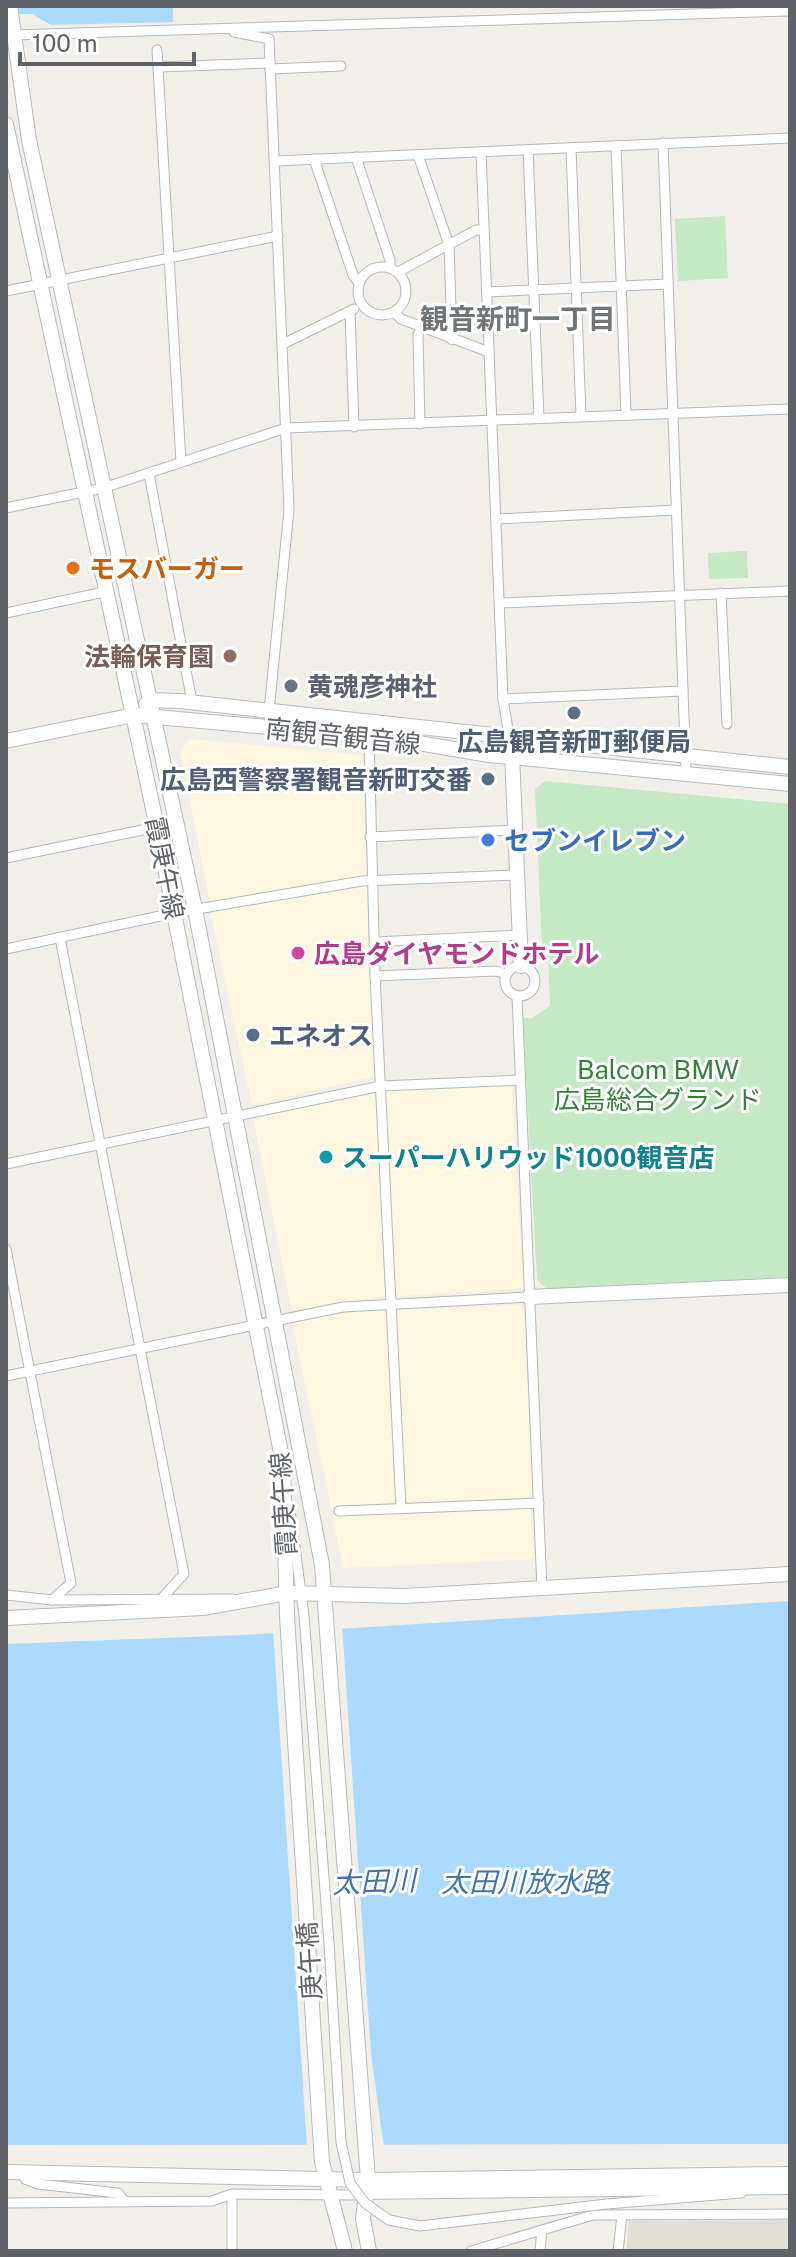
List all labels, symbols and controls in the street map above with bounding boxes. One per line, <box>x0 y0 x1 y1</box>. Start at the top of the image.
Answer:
scale bar <box>20 16 194 66</box>
text: 100 m <box>32 29 98 57</box>
district label: 観音新町一丁目 <box>420 302 616 335</box>
place label: モスバーガー <box>89 553 245 584</box>
marker: モスバーガー <box>64 559 82 577</box>
place label: 法輪保育園 <box>84 641 214 672</box>
marker: 法輪保育園 <box>221 647 239 665</box>
place label: 黄魂彦神社 <box>307 671 437 702</box>
marker: 黄魂彦神社 <box>282 677 300 695</box>
marker: 広島観音新町郵便局 <box>565 704 583 722</box>
street label: 南観音観音線 <box>264 712 422 760</box>
place label: 広島観音新町郵便局 <box>457 726 691 757</box>
place label: 広島西警察署観音新町交番 <box>160 764 472 795</box>
marker: 広島西警察署観音新町交番 <box>479 770 497 788</box>
street label: 霞庚午線 <box>140 814 190 922</box>
place label: セブンイレブン <box>504 825 686 856</box>
marker: セブンイレブン <box>479 831 497 849</box>
place label: 広島ダイヤモンドホテル <box>314 938 599 969</box>
marker: 広島ダイヤモンドホテル <box>289 944 307 962</box>
place label: エネオス <box>269 1020 373 1051</box>
marker: エネオス <box>244 1026 262 1044</box>
park label: Balcom BMW 広島総合グランド <box>554 1054 762 1115</box>
place label: スーパーハリウッド1000観音店 <box>342 1142 714 1173</box>
marker: スーパーハリウッド1000観音店 <box>317 1148 335 1166</box>
street label: 霞庚午線 <box>264 1451 302 1557</box>
water label: 太田川 <box>331 1863 420 1899</box>
water label: 太田川放水路 <box>441 1865 611 1898</box>
street label: 庚午橋 <box>291 1921 327 2001</box>

